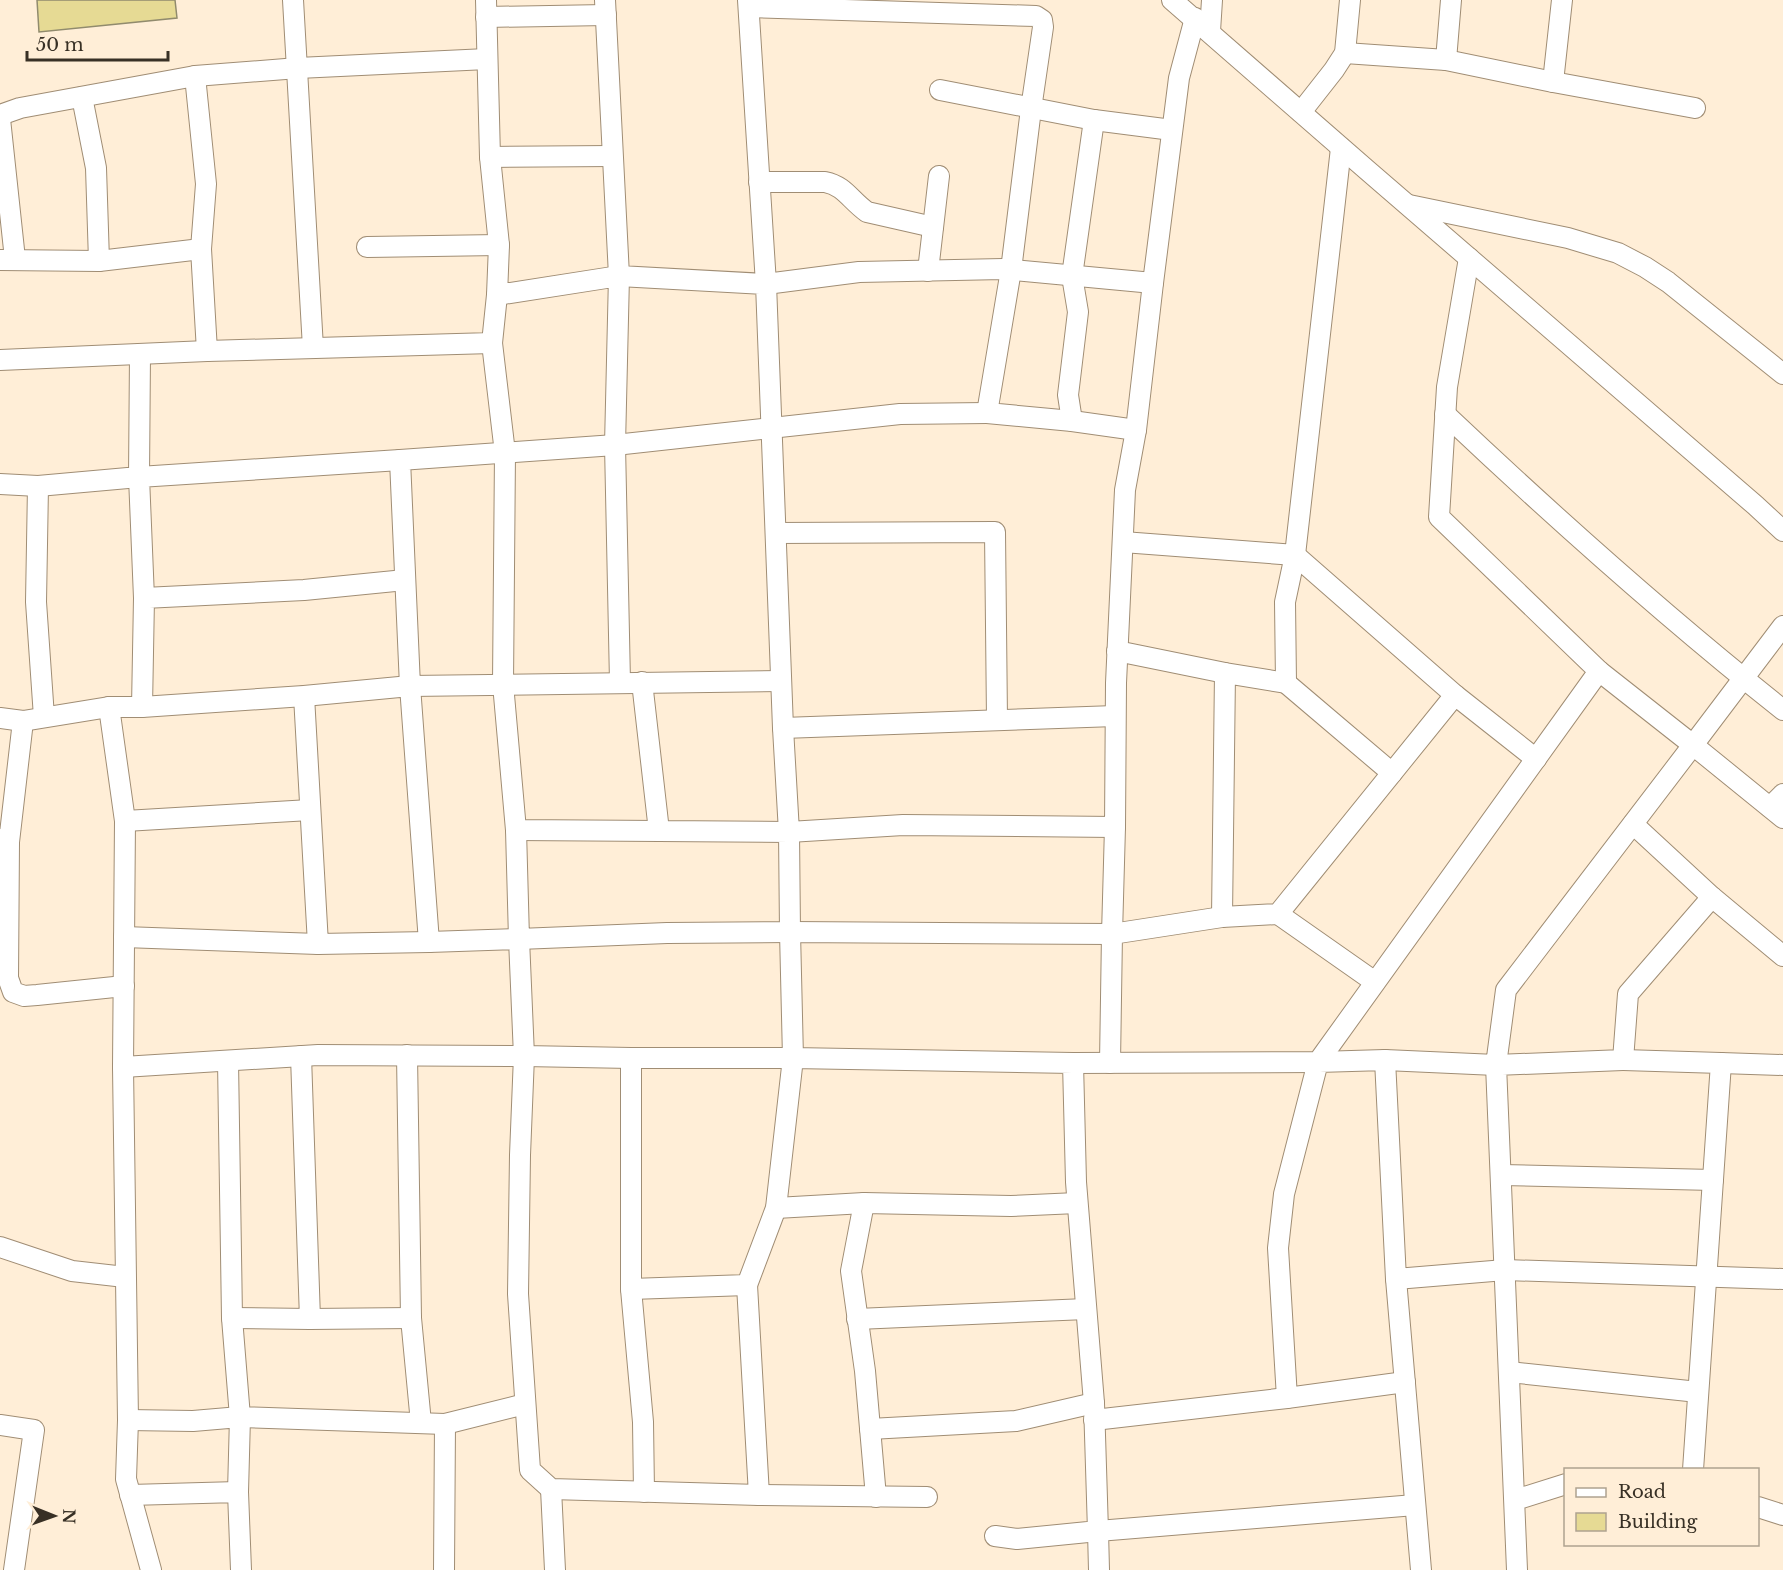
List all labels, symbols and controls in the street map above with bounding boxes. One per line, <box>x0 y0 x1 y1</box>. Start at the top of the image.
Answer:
scale bar <box>27 24 168 62</box>
text: 50 m <box>36 34 84 56</box>
legend <box>1564 1468 1759 1546</box>
text: Road <box>1618 1481 1666 1503</box>
north arrow <box>24 1486 84 1546</box>
text: N <box>59 1509 79 1524</box>
text: Building <box>1618 1511 1697 1533</box>

